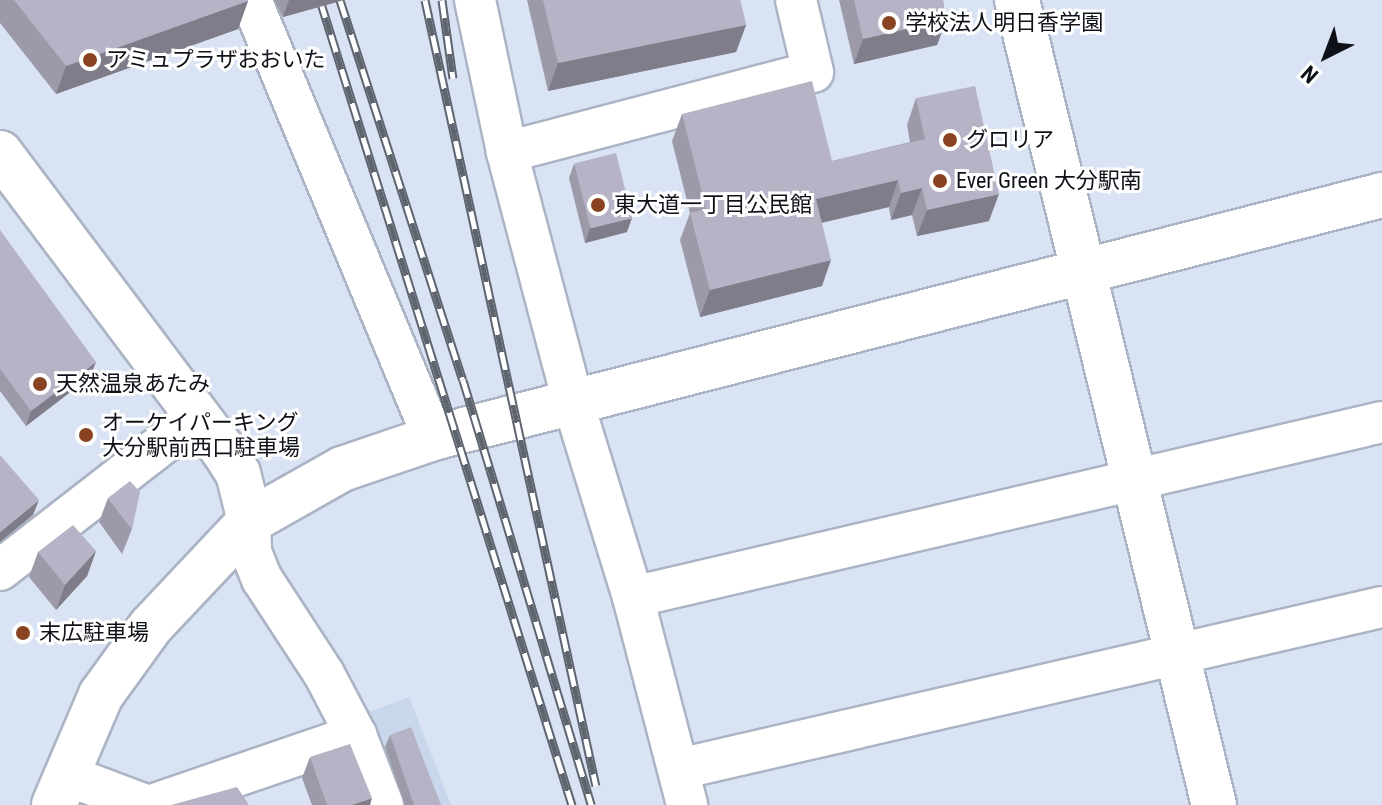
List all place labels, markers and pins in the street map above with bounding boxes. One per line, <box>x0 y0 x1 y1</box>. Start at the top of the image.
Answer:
place label: 学校法人明日香学園 <box>905 10 1103 36</box>
marker: 学校法人明日香学園 <box>880 14 898 32</box>
place label: アミュプラザおおいた <box>106 47 326 73</box>
marker: アミュプラザおおいた <box>81 51 99 69</box>
place label: グロリア <box>966 127 1054 153</box>
marker: グロリア <box>941 131 959 149</box>
place label: Ever Green 大分駅南 <box>956 168 1142 194</box>
marker: Ever Green 大分駅南 <box>931 172 949 190</box>
place label: 東大道一丁目公民館 <box>614 192 812 218</box>
marker: 東大道一丁目公民館 <box>589 196 607 214</box>
place label: 天然温泉あたみ <box>56 371 210 397</box>
marker: 天然温泉あたみ <box>31 375 49 393</box>
place label: オーケイパーキング 大分駅前西口駐車場 <box>102 409 300 460</box>
marker: オーケイパーキング 大分駅前西口駐車場 <box>77 426 95 444</box>
place label: 末広駐車場 <box>39 620 149 646</box>
marker: 末広駐車場 <box>14 624 32 642</box>

